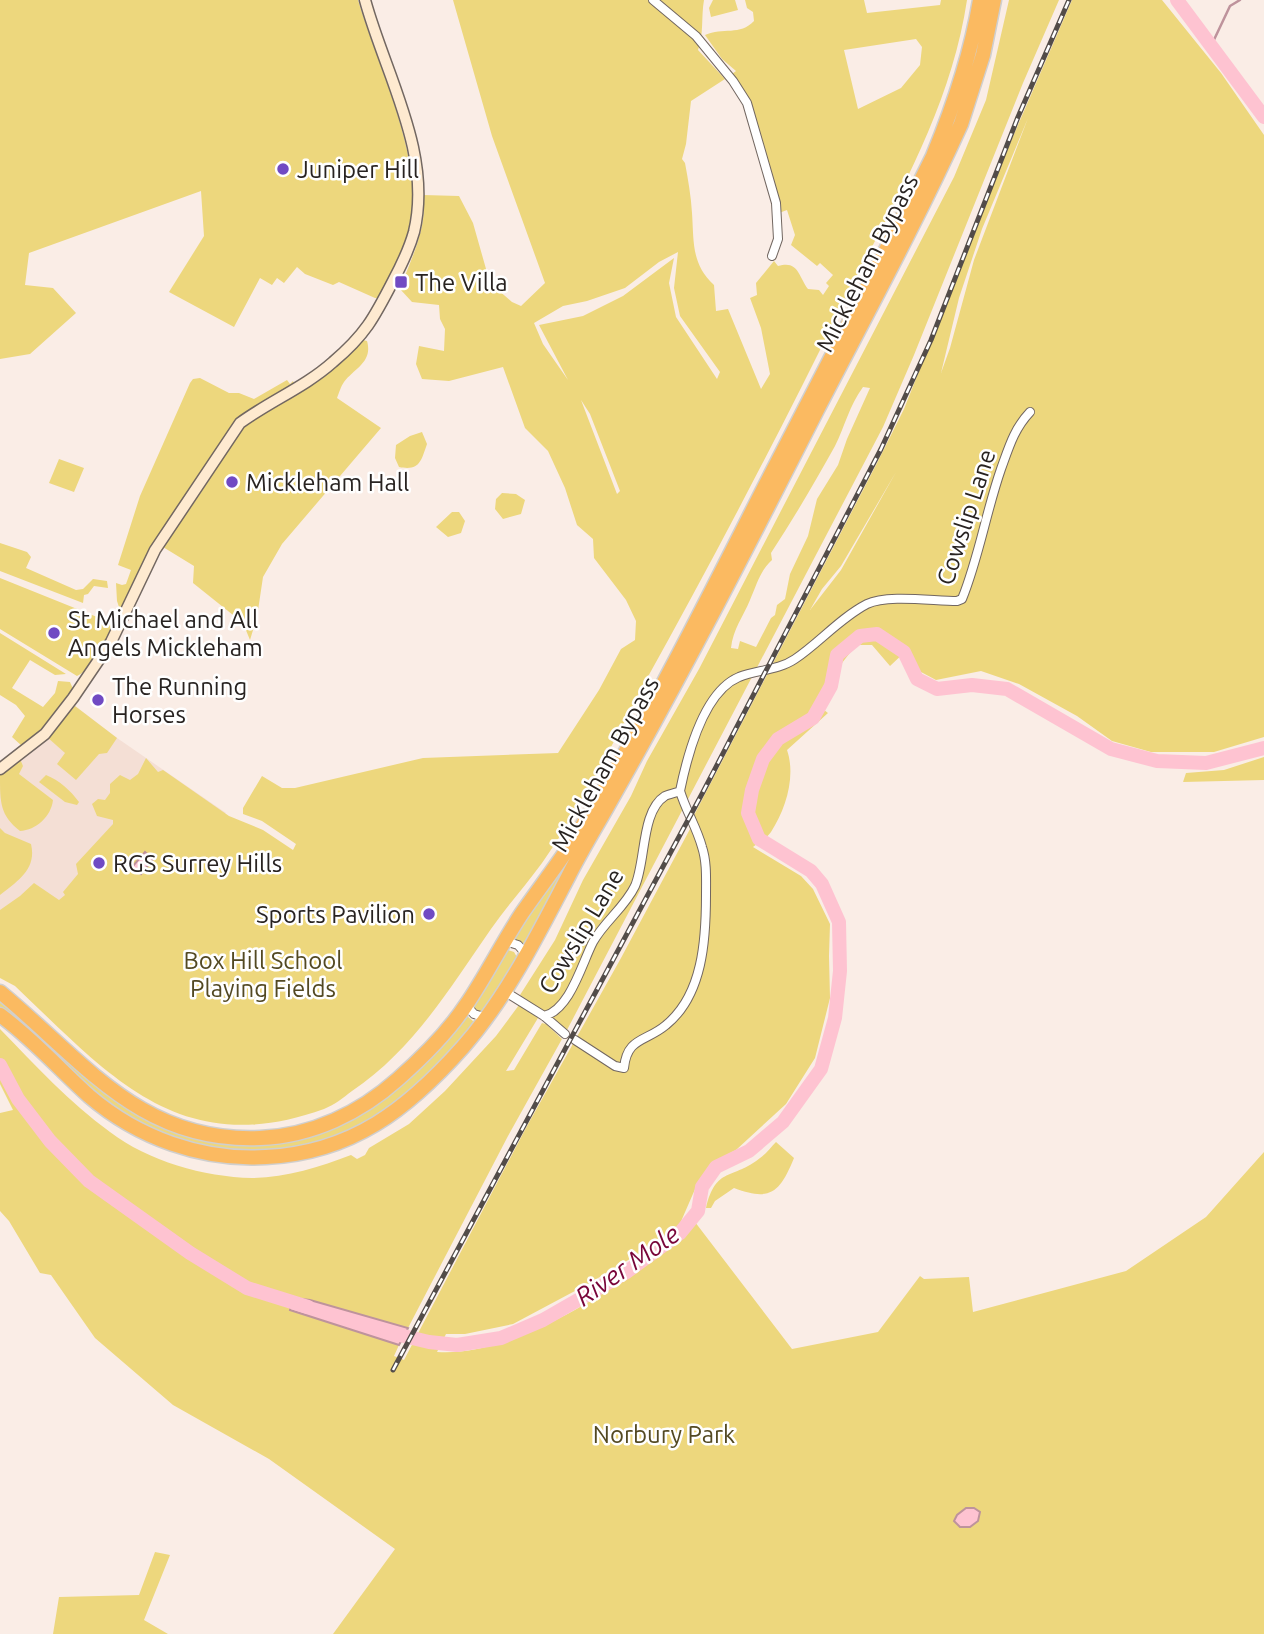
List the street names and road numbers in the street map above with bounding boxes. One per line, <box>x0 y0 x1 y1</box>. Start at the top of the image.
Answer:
street label: Mickleham Bypass <box>811 170 923 356</box>
street label: Cowslip Lane <box>931 446 1001 588</box>
street label: Mickleham Bypass <box>546 672 664 856</box>
street label: Cowslip Lane <box>533 864 629 998</box>

